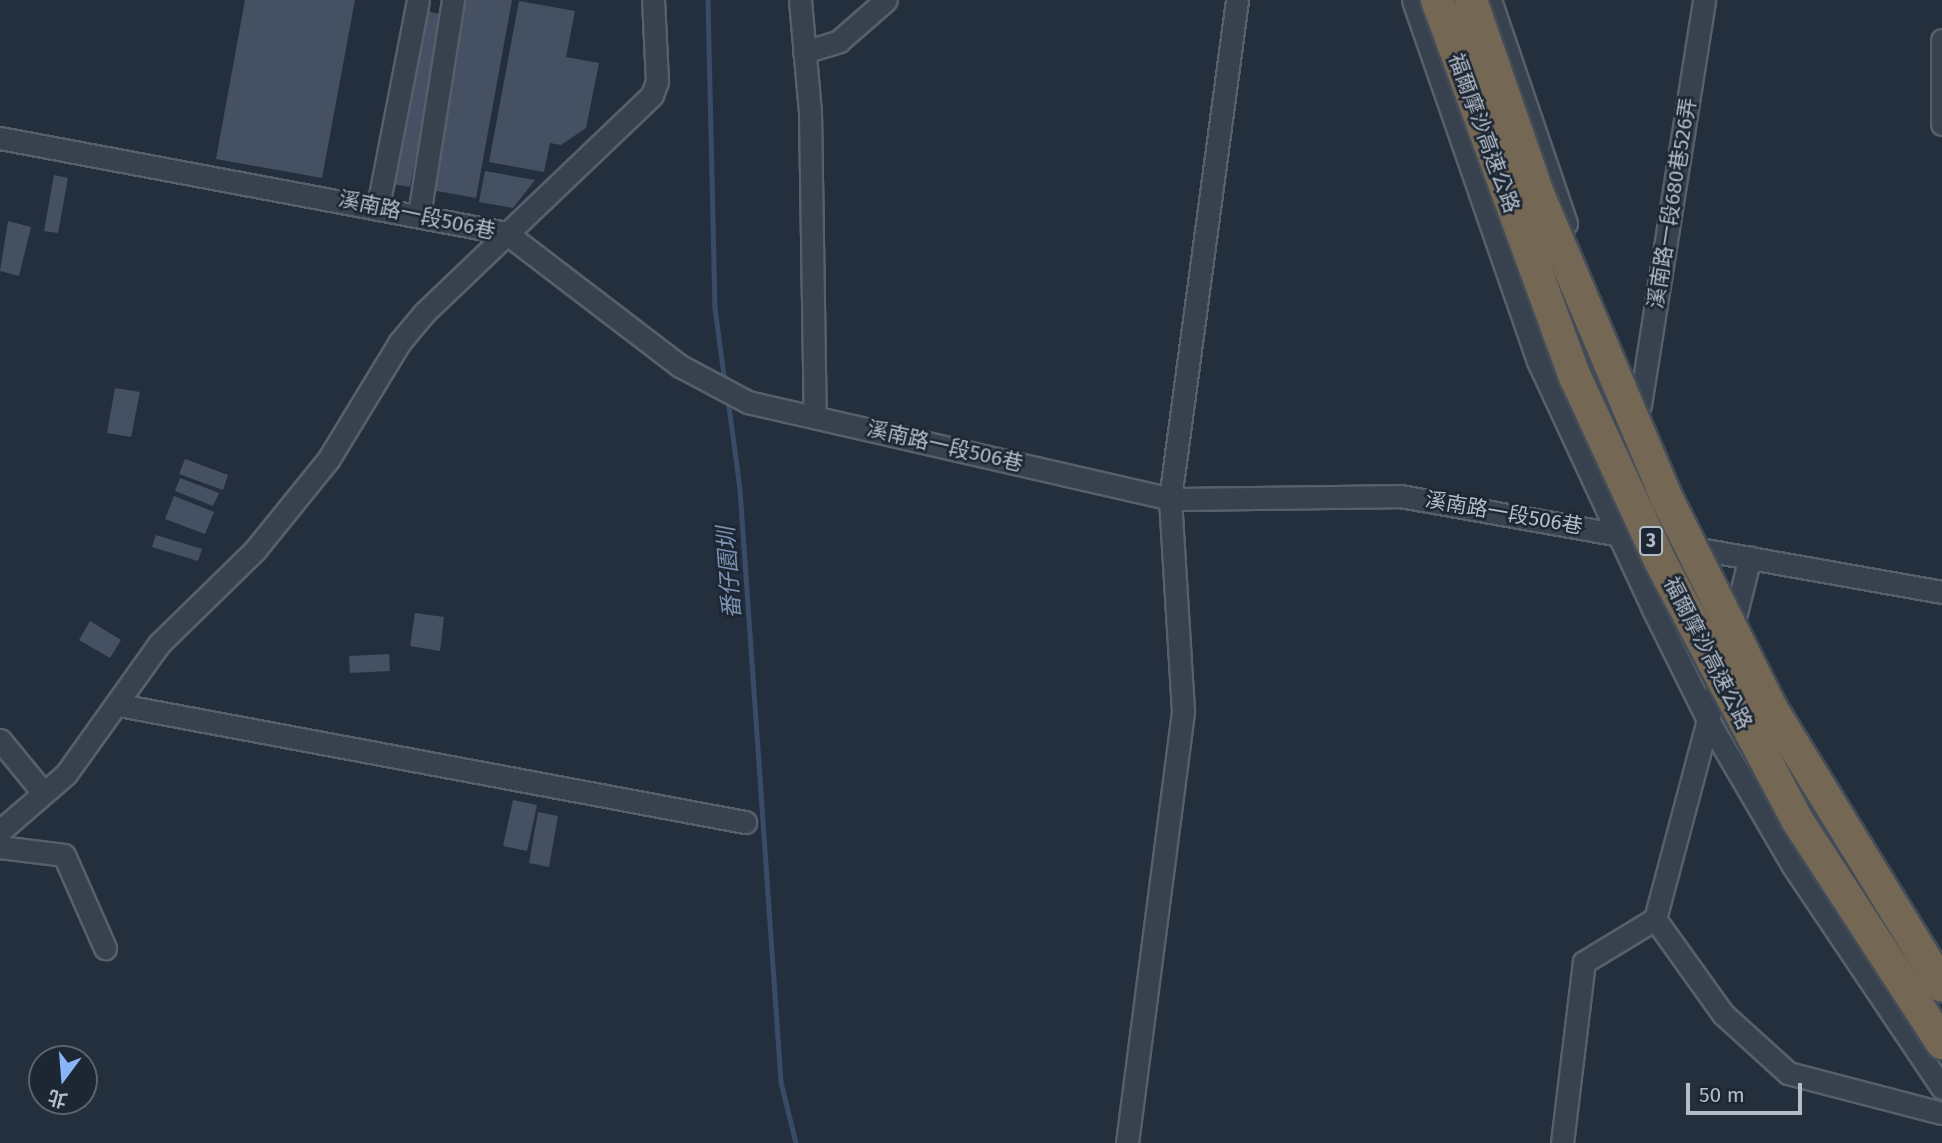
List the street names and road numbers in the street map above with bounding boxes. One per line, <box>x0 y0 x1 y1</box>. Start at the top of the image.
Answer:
street label: 福爾摩沙高速公路 <box>1443 50 1525 216</box>
street label: 溪南路一段680巷526弄 <box>1643 96 1701 310</box>
street label: 溪南路一段506巷 <box>336 186 498 244</box>
street label: 溪南路一段506巷 <box>864 416 1026 476</box>
street label: 溪南路一段506巷 <box>1423 487 1585 539</box>
road number: 3 <box>1639 526 1663 556</box>
street label: 福爾摩沙高速公路 <box>1659 572 1757 734</box>

